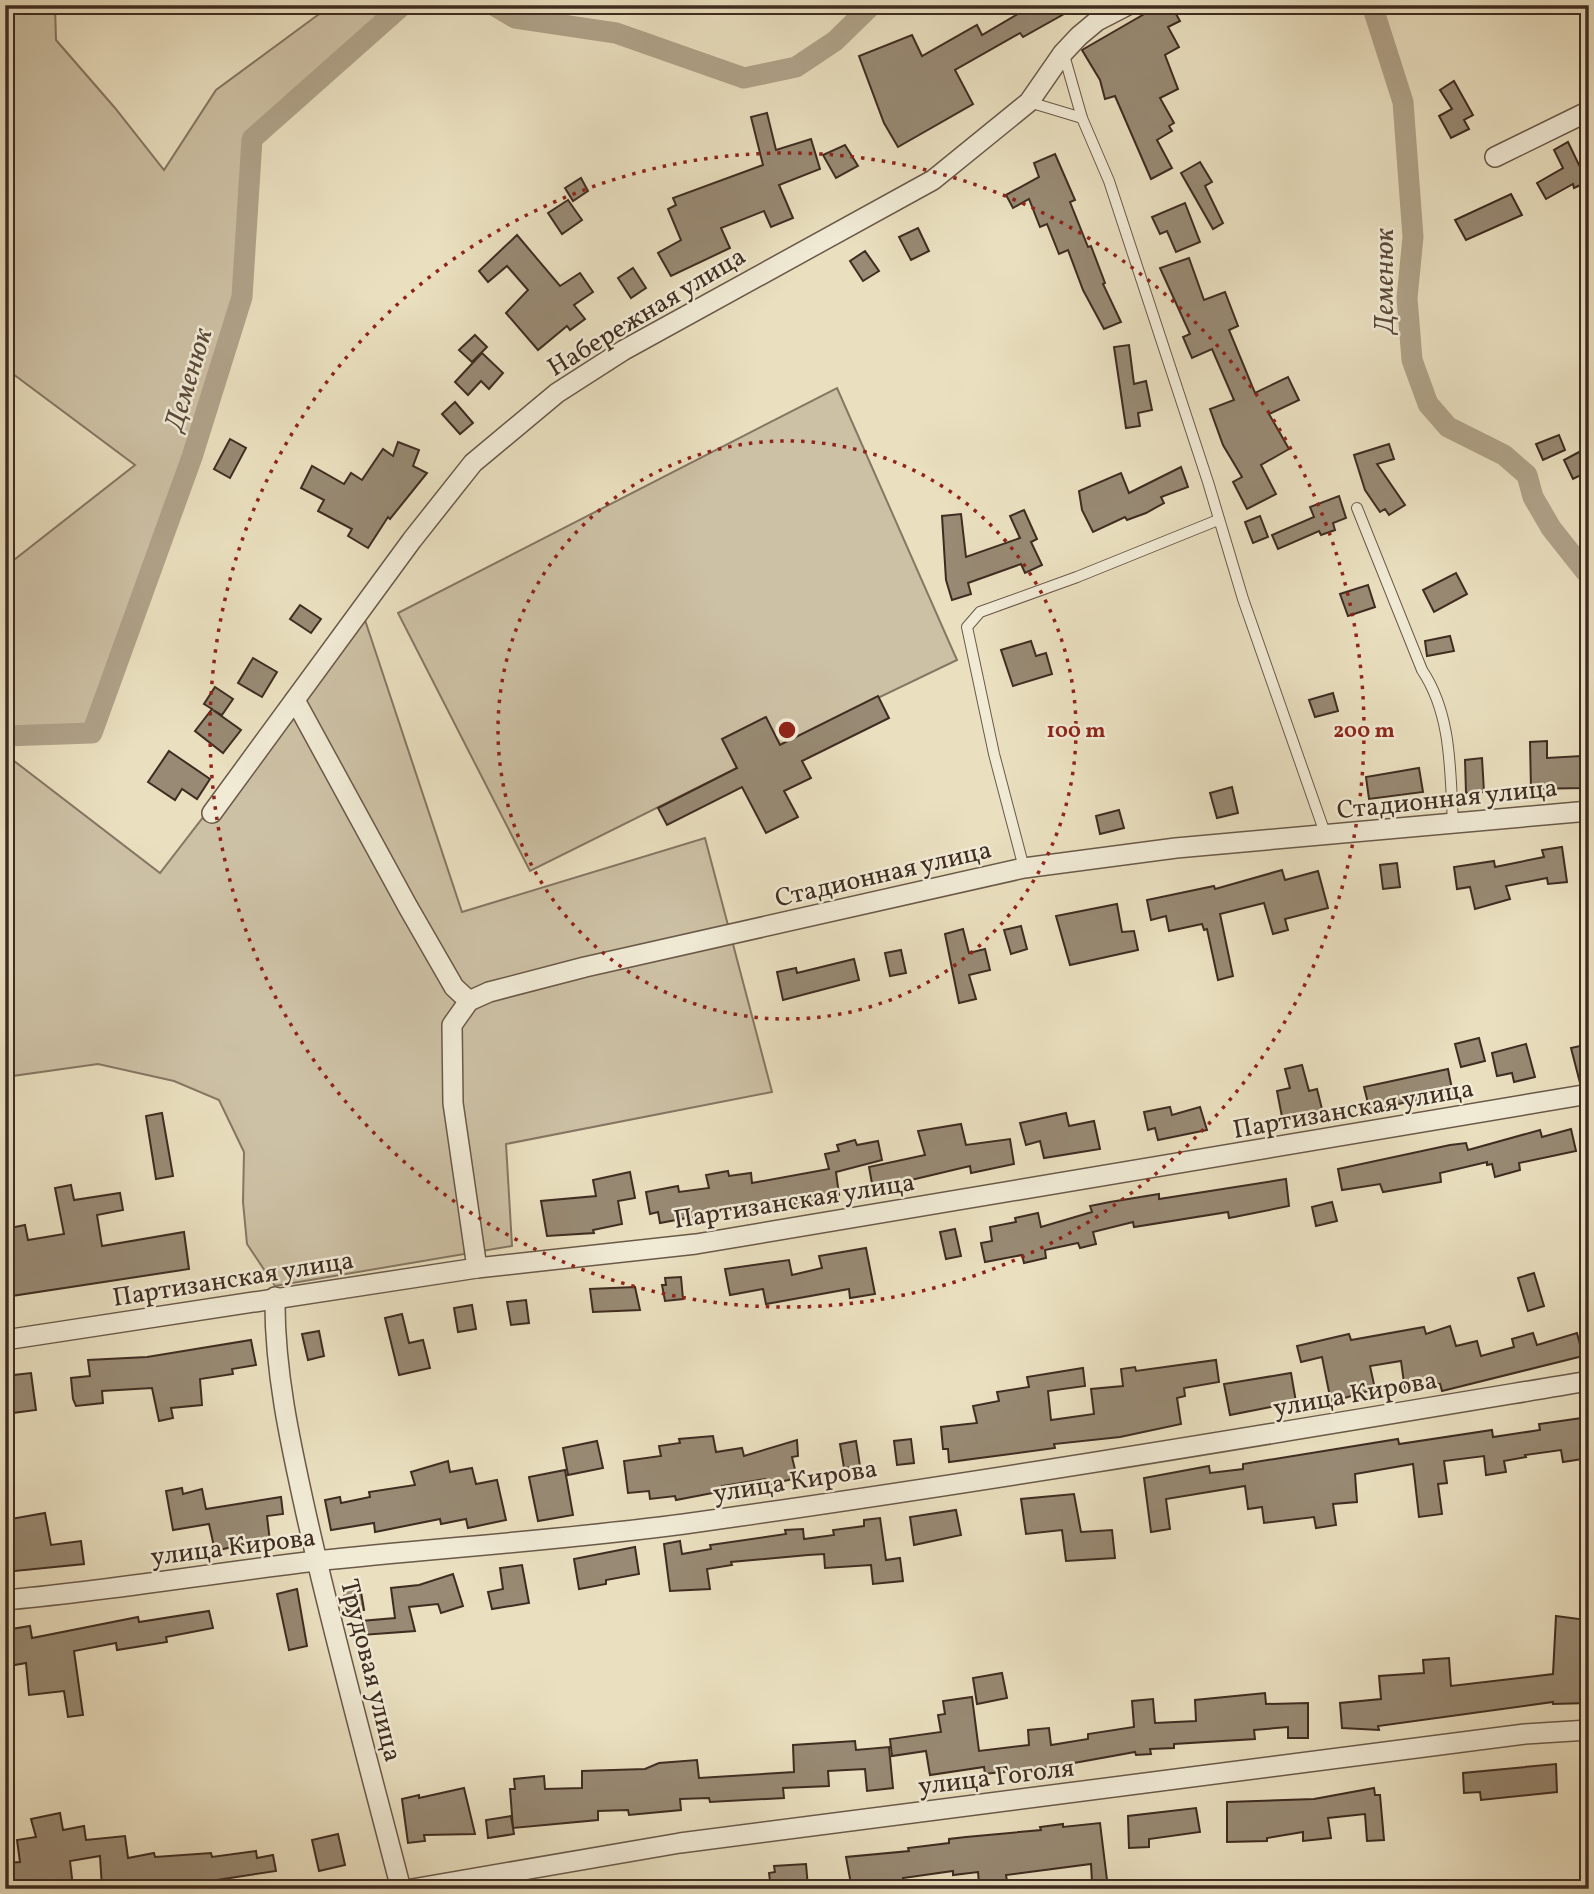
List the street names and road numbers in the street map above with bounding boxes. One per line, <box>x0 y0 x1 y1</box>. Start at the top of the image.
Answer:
street label: Набережная улица <box>541 239 753 386</box>
street label: Стадионная улица <box>1335 771 1559 829</box>
street label: Стадионная улица <box>772 833 995 917</box>
street label: Партизанская улица <box>1230 1071 1477 1149</box>
street label: Партизанская улица <box>671 1165 918 1239</box>
street label: Партизанская улица <box>110 1243 357 1317</box>
street label: улица Кирова <box>1271 1363 1440 1427</box>
street label: улица Кирова <box>711 1451 880 1513</box>
street label: улица Кирова <box>149 1520 318 1576</box>
street label: Трудовая улица <box>330 1575 410 1766</box>
street label: улица Гоголя <box>916 1751 1076 1805</box>

